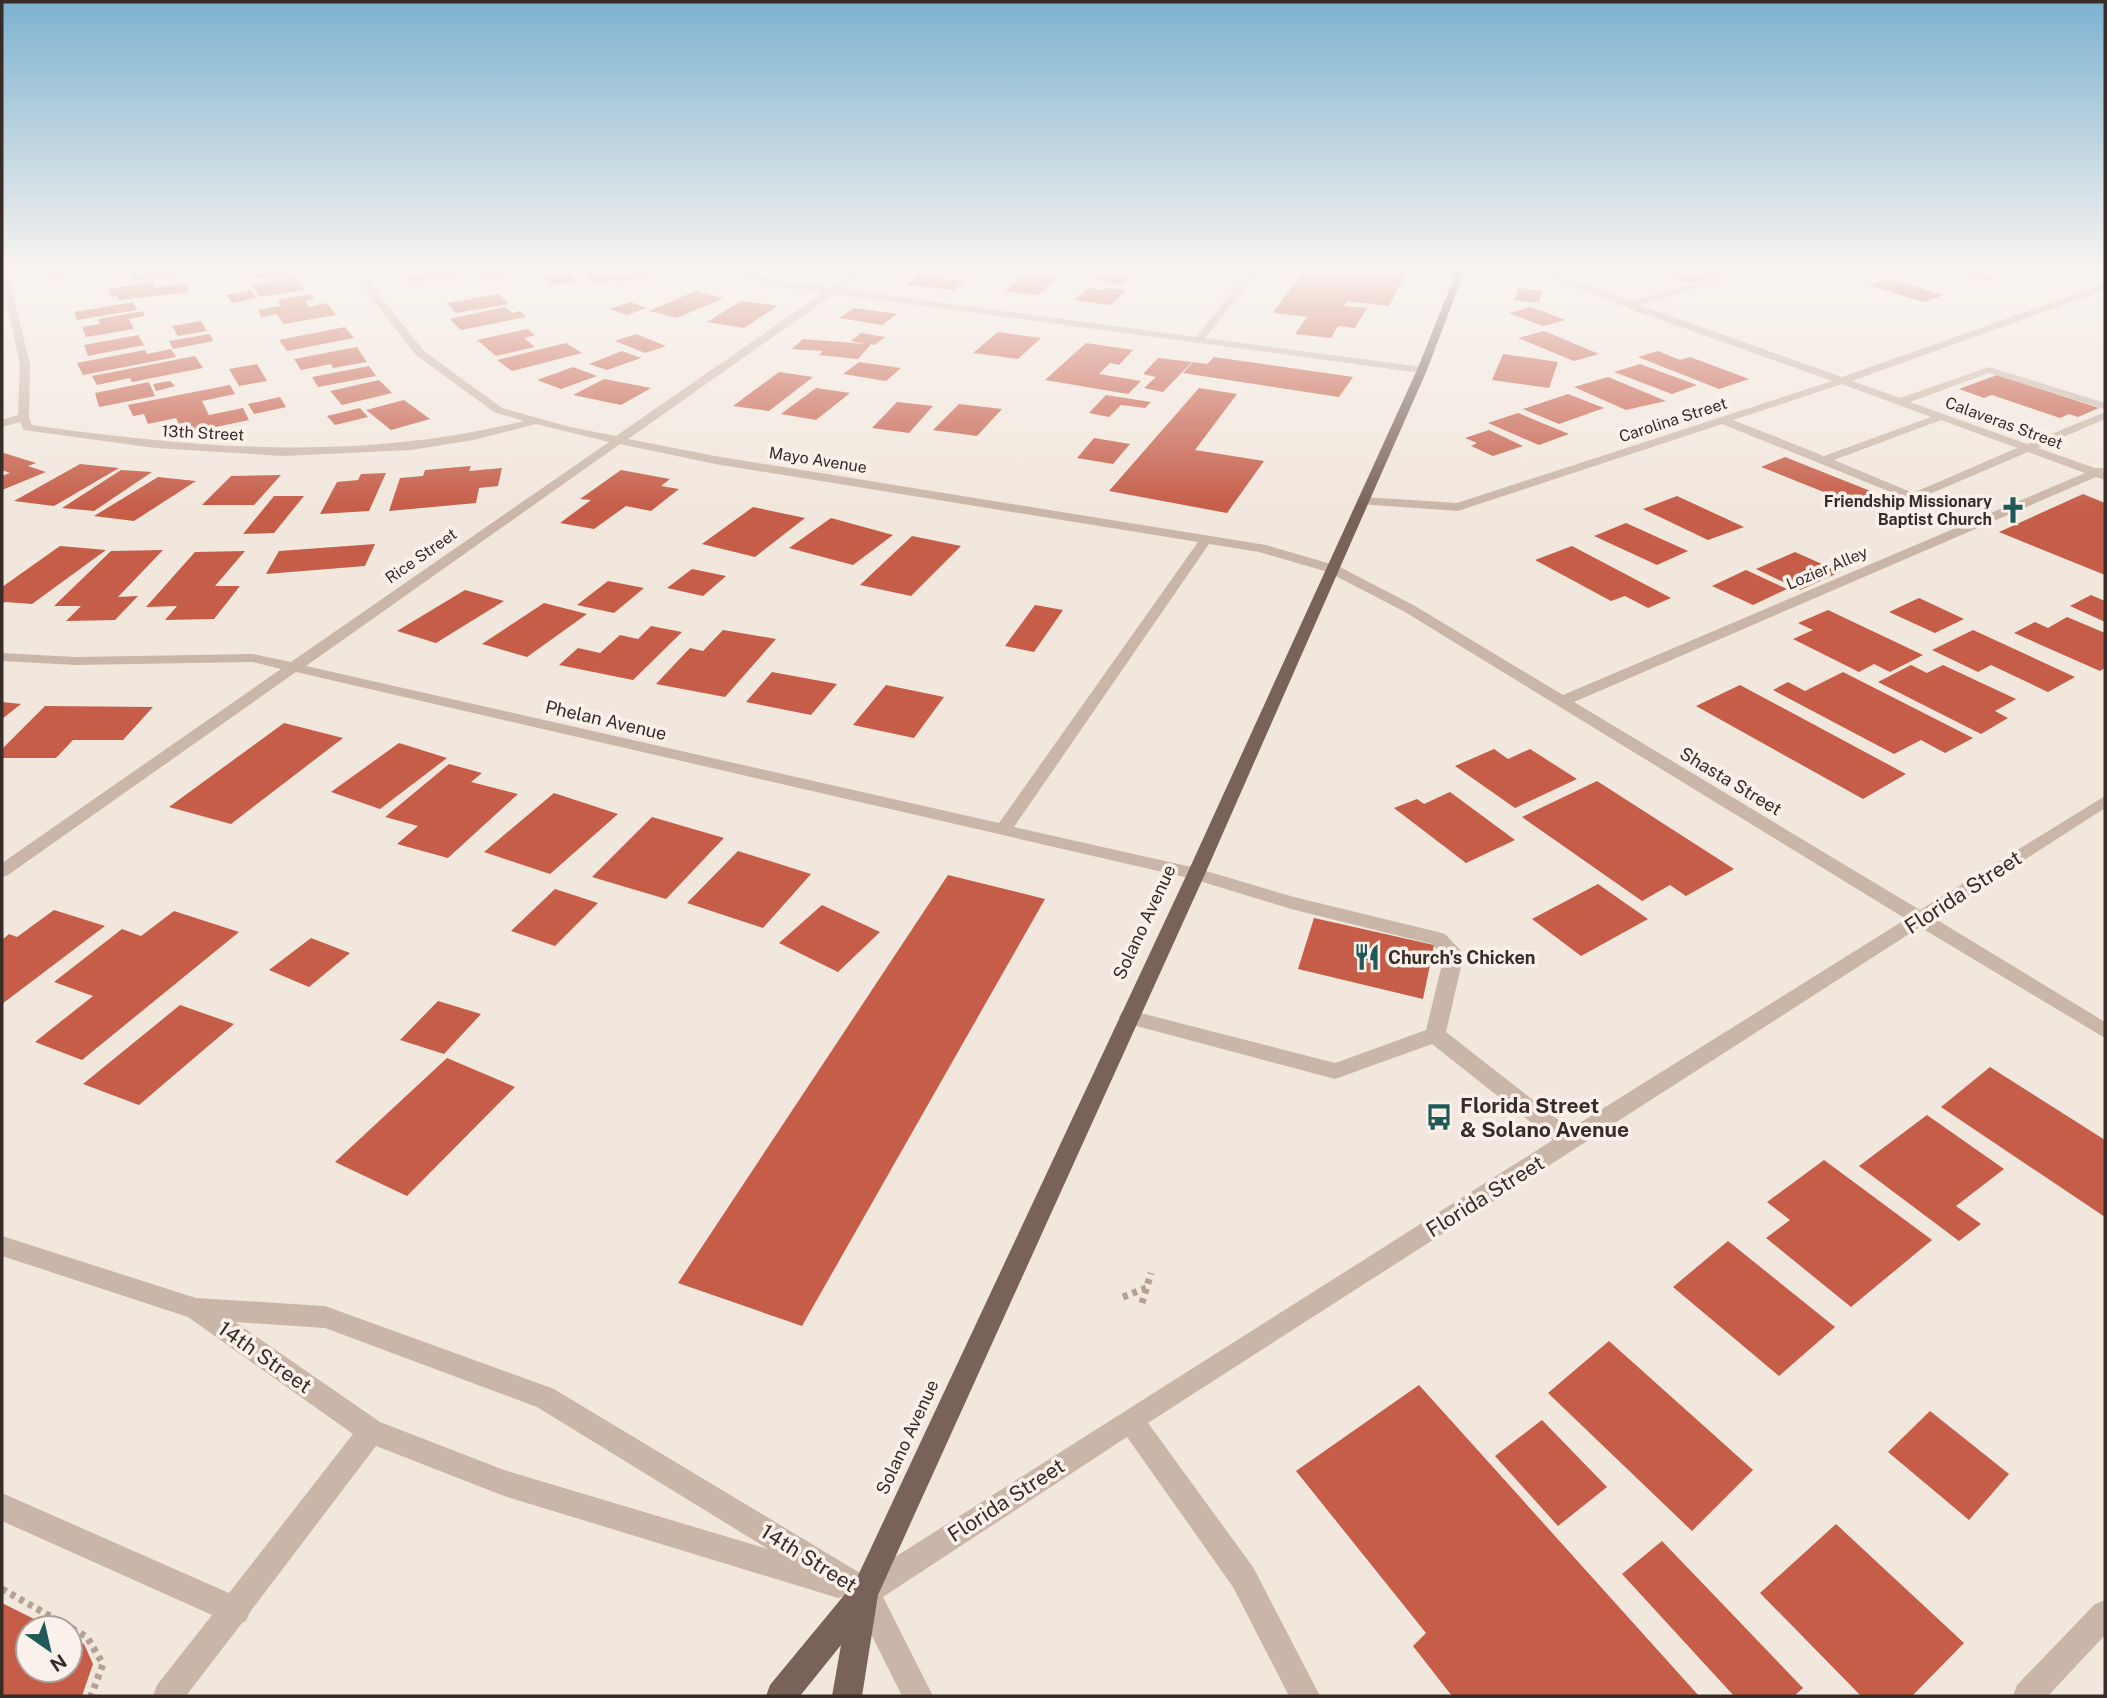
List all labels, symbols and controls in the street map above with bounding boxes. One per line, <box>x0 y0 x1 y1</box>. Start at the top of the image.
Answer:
street label: Calaveras Street <box>1943 393 2065 453</box>
street label: Carolina Street <box>1617 394 1729 446</box>
street label: 13th Street <box>161 421 245 445</box>
street label: Mayo Avenue <box>768 443 868 477</box>
place label: Friendship Missionary Baptist Church <box>1824 492 1992 529</box>
church icon: Friendship Missionary Baptist Church <box>1998 495 2028 525</box>
street label: Rice Street <box>382 524 460 588</box>
street label: Lozier Alley <box>1783 542 1871 594</box>
street label: Phelan Avenue <box>543 696 669 744</box>
street label: Shasta Street <box>1676 742 1786 820</box>
street label: Florida Street <box>1900 845 2026 939</box>
street label: Solano Avenue <box>1108 861 1180 983</box>
restaurant icon: Church's Chicken <box>1352 942 1382 972</box>
place label: Church's Chicken <box>1388 947 1535 968</box>
place label: Florida Street & Solano Avenue <box>1460 1093 1629 1142</box>
bus stop icon: Florida Street & Solano Avenue <box>1424 1102 1454 1132</box>
street label: Florida Street <box>1421 1150 1549 1242</box>
street label: 14th Street <box>213 1316 317 1398</box>
street label: Solano Avenue <box>871 1376 943 1498</box>
street label: Florida Street <box>943 1453 1069 1547</box>
street label: 14th Street <box>756 1519 862 1597</box>
north arrow <box>14 1614 84 1684</box>
text: N <box>46 1650 71 1676</box>

